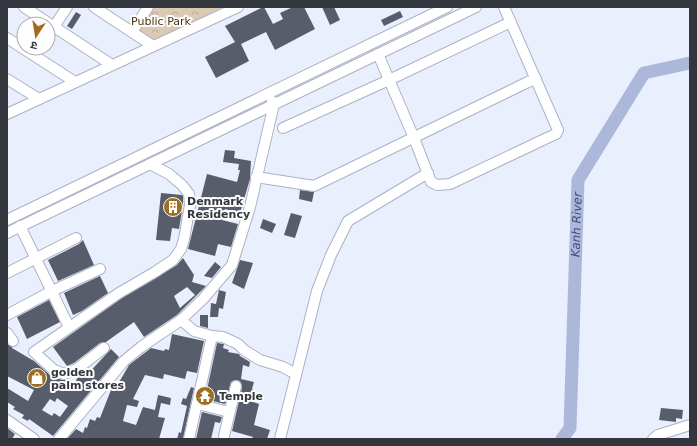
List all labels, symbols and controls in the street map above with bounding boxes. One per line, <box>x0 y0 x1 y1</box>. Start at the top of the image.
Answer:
park label: Public Park <box>131 15 192 28</box>
north arrow <box>16 16 56 56</box>
text: उ <box>29 38 39 52</box>
water label: Kanh River <box>569 191 585 257</box>
place label: Denmark Residency <box>187 195 250 221</box>
building icon: Denmark Residency <box>162 196 184 218</box>
place label: golden palm stores <box>51 366 125 392</box>
shop icon: golden palm stores <box>26 367 48 389</box>
temple icon: Temple <box>194 385 216 407</box>
place label: Temple <box>219 390 263 403</box>

